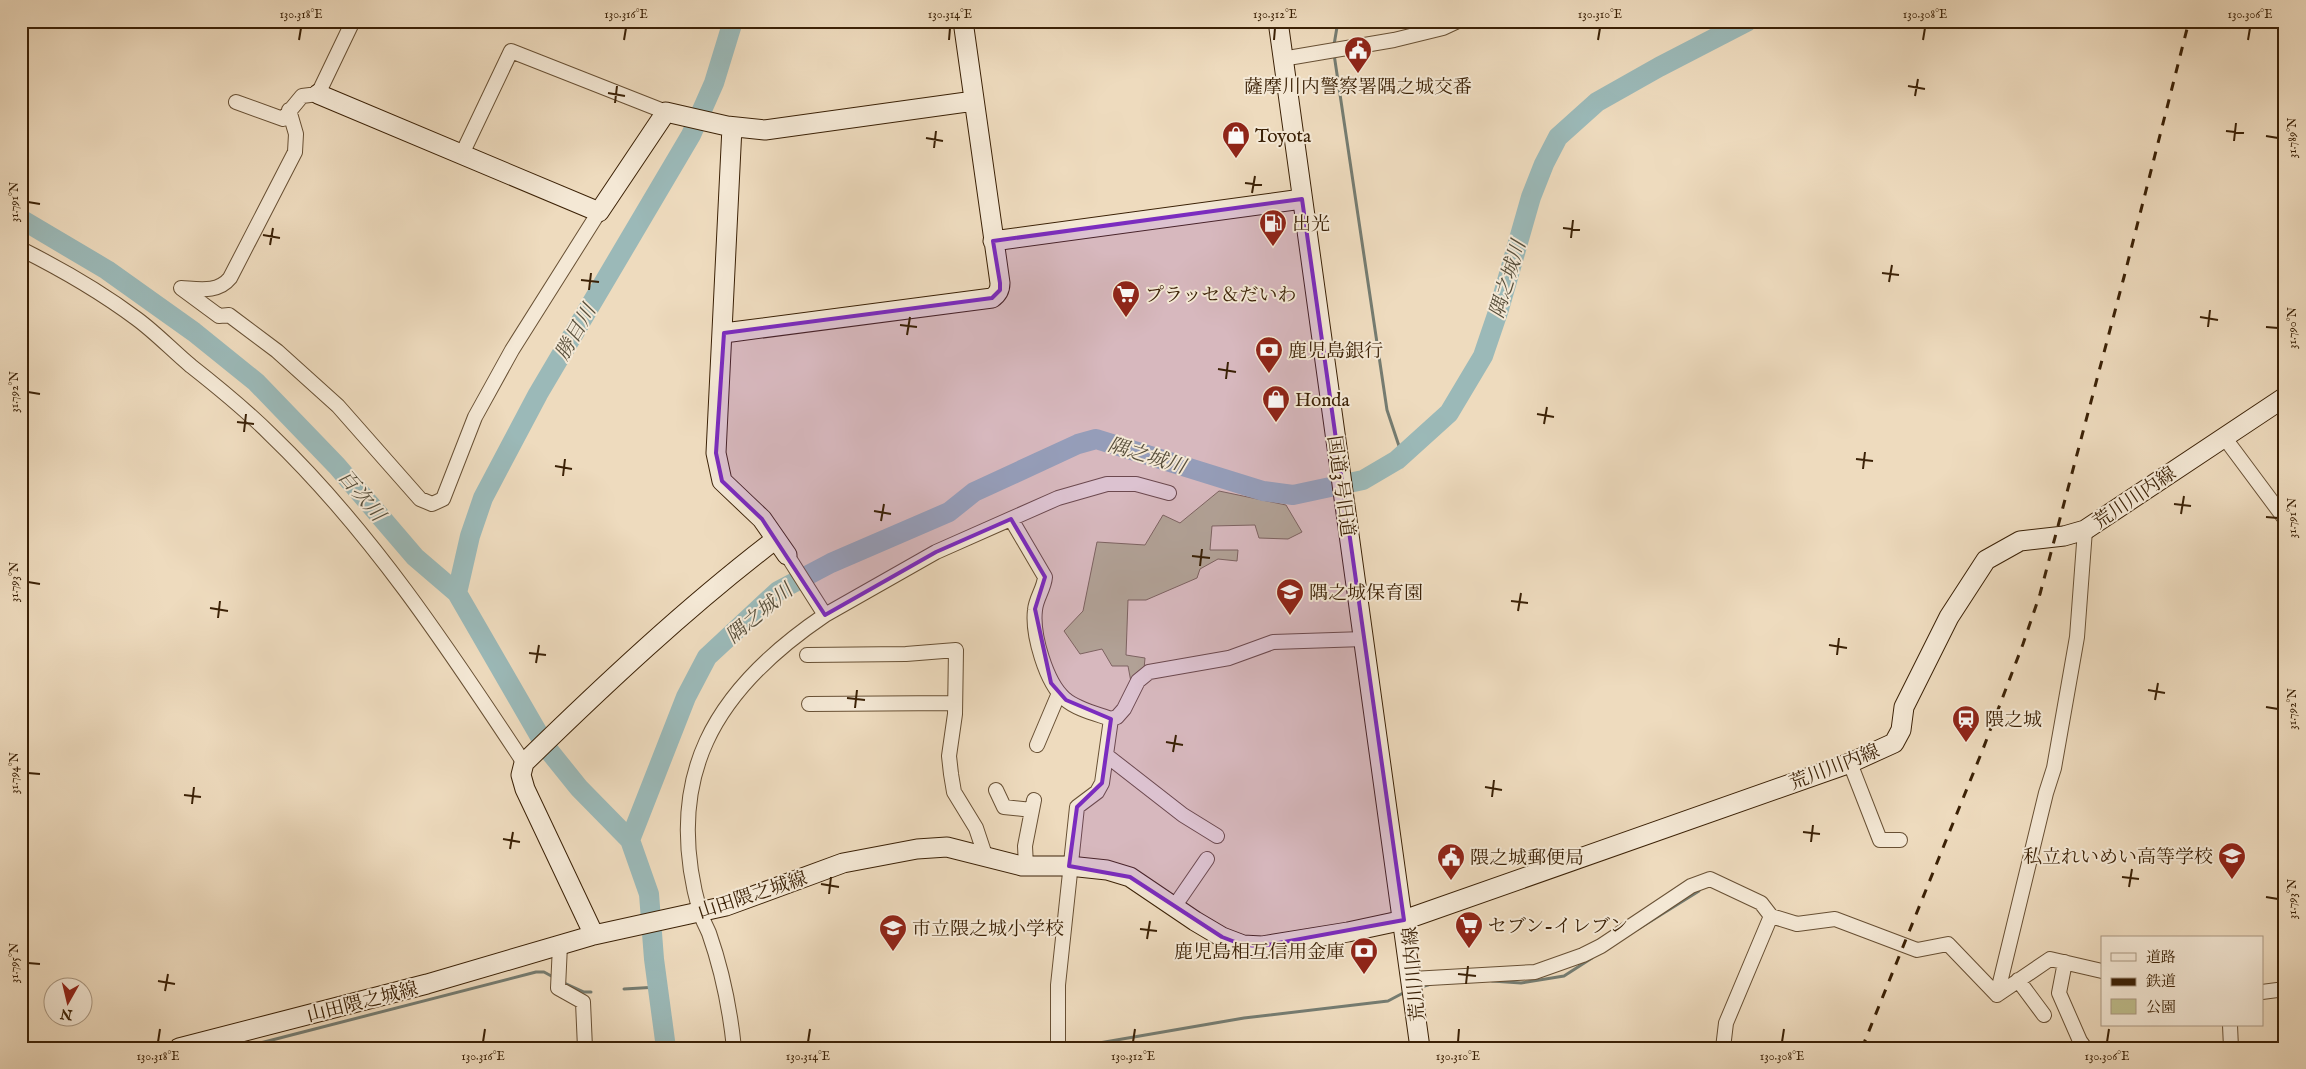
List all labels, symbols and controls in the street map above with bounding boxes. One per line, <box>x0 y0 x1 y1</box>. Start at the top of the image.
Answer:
text: 130.318°E <box>279 7 323 22</box>
text: 130.316°E <box>604 7 648 22</box>
text: 130.314°E <box>928 7 972 22</box>
text: 130.312°E <box>1253 7 1297 22</box>
text: 130.310°E <box>1578 7 1622 22</box>
text: 130.308°E <box>1903 7 1947 22</box>
text: 130.306°E <box>2228 7 2272 22</box>
public building icon: 薩摩川内警察署隅之城交番 <box>1343 35 1373 74</box>
place label: 薩摩川内警察署隅之城交番 <box>1244 76 1472 100</box>
text: 31.789°N <box>2285 117 2300 158</box>
shop icon: Toyota <box>1221 120 1251 159</box>
place label: Toyota <box>1255 125 1312 149</box>
text: 31.791°N <box>7 181 22 222</box>
fuel station icon: 出光 <box>1258 208 1288 247</box>
place label: 出光 <box>1292 213 1330 237</box>
water label: 隅之城川 <box>1485 236 1533 321</box>
supermarket icon: プラッセ＆だいわ <box>1111 279 1141 318</box>
place label: プラッセ＆だいわ <box>1145 284 1297 308</box>
water label: 勝目川 <box>550 299 603 365</box>
text: 31.790°N <box>2285 306 2300 349</box>
bank icon: 鹿児島銀行 <box>1254 335 1284 374</box>
place label: 鹿児島銀行 <box>1288 340 1383 364</box>
text: 31.792°N <box>7 371 22 413</box>
shop icon: Honda <box>1261 384 1291 423</box>
place label: Honda <box>1295 389 1350 413</box>
water label: 隅之城川 <box>1105 433 1190 481</box>
street label: 国道3号旧道 <box>1321 434 1359 539</box>
street label: 荒川川内線 <box>2089 462 2181 535</box>
water label: 百次川 <box>332 465 391 529</box>
text: 31.791°N <box>2285 497 2300 538</box>
text: 31.793°N <box>7 561 22 602</box>
school or university icon: 隅之城保育園 <box>1275 577 1305 616</box>
water label: 隅之城川 <box>721 578 800 649</box>
place label: 隅之城保育園 <box>1309 582 1423 606</box>
text: 31.792°N <box>2285 688 2300 730</box>
station icon: 隈之城 <box>1951 704 1981 743</box>
place label: 隈之城 <box>1985 709 2042 733</box>
street label: 荒川川内線 <box>1786 740 1883 796</box>
text: 31.794°N <box>7 752 22 794</box>
school or university icon: 私立れいめい高等学校 <box>2217 841 2247 880</box>
public building icon: 隈之城郵便局 <box>1436 842 1466 881</box>
place label: 私立れいめい高等学校 <box>2023 846 2213 870</box>
place label: 隈之城郵便局 <box>1470 847 1584 871</box>
street label: 山田隈之城線 <box>695 867 811 925</box>
text: 31.793°N <box>2285 878 2300 919</box>
supermarket icon: セブン-イレブン <box>1454 910 1484 949</box>
school or university icon: 市立隈之城小学校 <box>878 913 908 952</box>
place label: セブン-イレブン <box>1488 915 1628 939</box>
place label: 市立隈之城小学校 <box>912 918 1064 942</box>
street label: 荒川川内線 <box>1399 925 1431 1022</box>
bank icon: 鹿児島相互信用金庫 <box>1349 936 1379 975</box>
legend <box>2101 936 2264 1026</box>
place label: 鹿児島相互信用金庫 <box>1174 941 1345 965</box>
text: 31.795°N <box>7 942 22 983</box>
text: 道路 <box>2146 948 2176 967</box>
text: 鉄道 <box>2146 972 2176 991</box>
north arrow <box>42 976 92 1026</box>
street label: 山田隈之城線 <box>304 978 421 1028</box>
text: 公園 <box>2146 998 2176 1017</box>
text: N <box>59 1004 75 1024</box>
text: 130.318°E <box>136 1049 180 1064</box>
text: 130.316°E <box>461 1049 505 1064</box>
text: 130.314°E <box>786 1049 830 1064</box>
text: 130.312°E <box>1111 1049 1155 1064</box>
text: 130.310°E <box>1436 1049 1480 1064</box>
text: 130.308°E <box>1760 1049 1804 1064</box>
text: 130.306°E <box>2085 1049 2129 1064</box>

